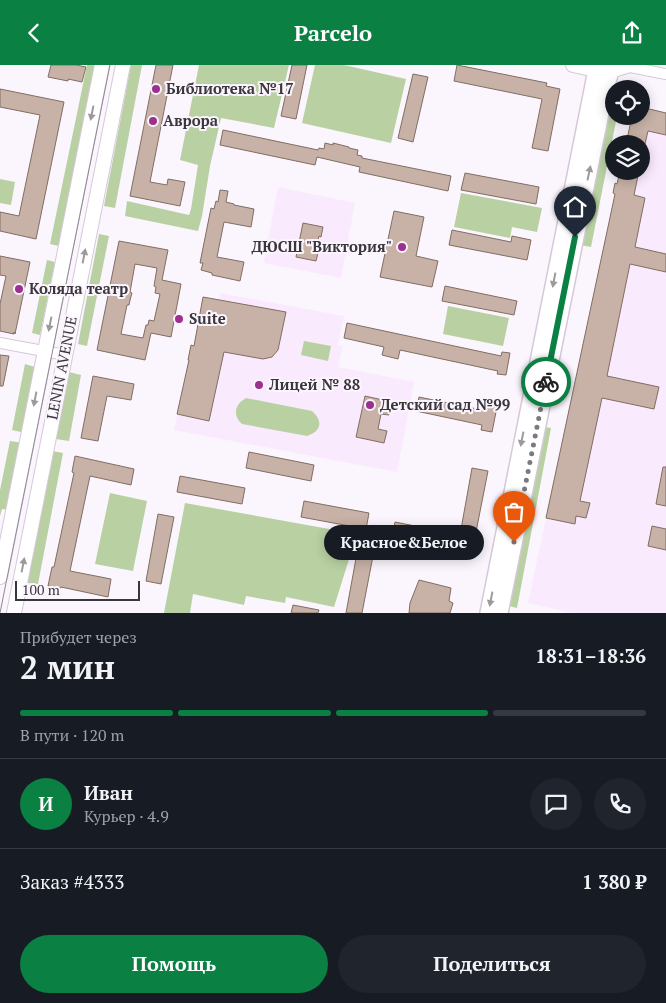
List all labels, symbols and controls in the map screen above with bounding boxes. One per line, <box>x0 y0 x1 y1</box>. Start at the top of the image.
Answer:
text: Parcelo <box>294 18 372 47</box>
icon: back <box>20 19 48 47</box>
icon: share <box>618 19 646 47</box>
place label: Библиотека №17 <box>166 78 294 98</box>
map controls <box>605 80 650 180</box>
button: locate <box>605 80 650 125</box>
marker: Библиотека №17 <box>150 83 162 95</box>
one-way arrow <box>88 105 96 120</box>
place label: Аврора <box>163 110 219 130</box>
marker: Аврора <box>147 115 159 127</box>
button: layers <box>605 135 650 180</box>
one-way arrow <box>585 165 593 181</box>
pin <box>554 186 596 237</box>
icon: home <box>561 193 589 221</box>
place label: ДЮСШ "Виктория" <box>251 236 392 256</box>
marker: ДЮСШ "Виктория" <box>396 241 408 253</box>
one-way arrow <box>81 248 89 264</box>
one-way arrow <box>550 272 558 287</box>
place label: Коляда театр <box>29 278 128 298</box>
marker: Коляда театр <box>13 283 25 295</box>
place label: Suite <box>189 308 226 328</box>
marker: Suite <box>173 313 185 325</box>
street label: LENIN AVENUE <box>41 314 81 421</box>
one-way arrow <box>46 316 54 331</box>
courier <box>521 357 571 407</box>
icon: bike <box>532 368 560 396</box>
place label: Лицей № 88 <box>268 374 360 394</box>
marker: Лицей № 88 <box>253 379 265 391</box>
one-way arrow <box>31 392 39 407</box>
place label: Детский сад №99 <box>380 394 510 414</box>
marker: Детский сад №99 <box>364 399 376 411</box>
one-way arrow <box>518 432 526 448</box>
pin <box>493 491 535 542</box>
icon: bag <box>500 498 528 526</box>
callout: Красное&Белое <box>324 525 484 559</box>
text: Красное&Белое <box>341 531 467 553</box>
one-way arrow <box>19 557 27 573</box>
scale bar <box>15 578 140 601</box>
text: 100 m <box>22 580 60 599</box>
one-way arrow <box>486 591 494 607</box>
text: Прибудет через <box>20 626 137 648</box>
text: 18:31–18:36 <box>535 643 646 668</box>
text: 2 мин <box>20 646 115 688</box>
text: В пути · 120 m <box>20 724 124 746</box>
button: chat <box>530 778 582 830</box>
button: phone <box>594 778 646 830</box>
text: Иван <box>84 780 133 805</box>
text: И <box>39 791 53 816</box>
text: Курьер · 4.9 <box>84 805 169 827</box>
text: Заказ #4333 <box>20 869 124 894</box>
text: 1 380 ₽ <box>582 869 646 894</box>
button: Помощь <box>20 935 328 993</box>
button: Поделиться <box>338 935 646 993</box>

